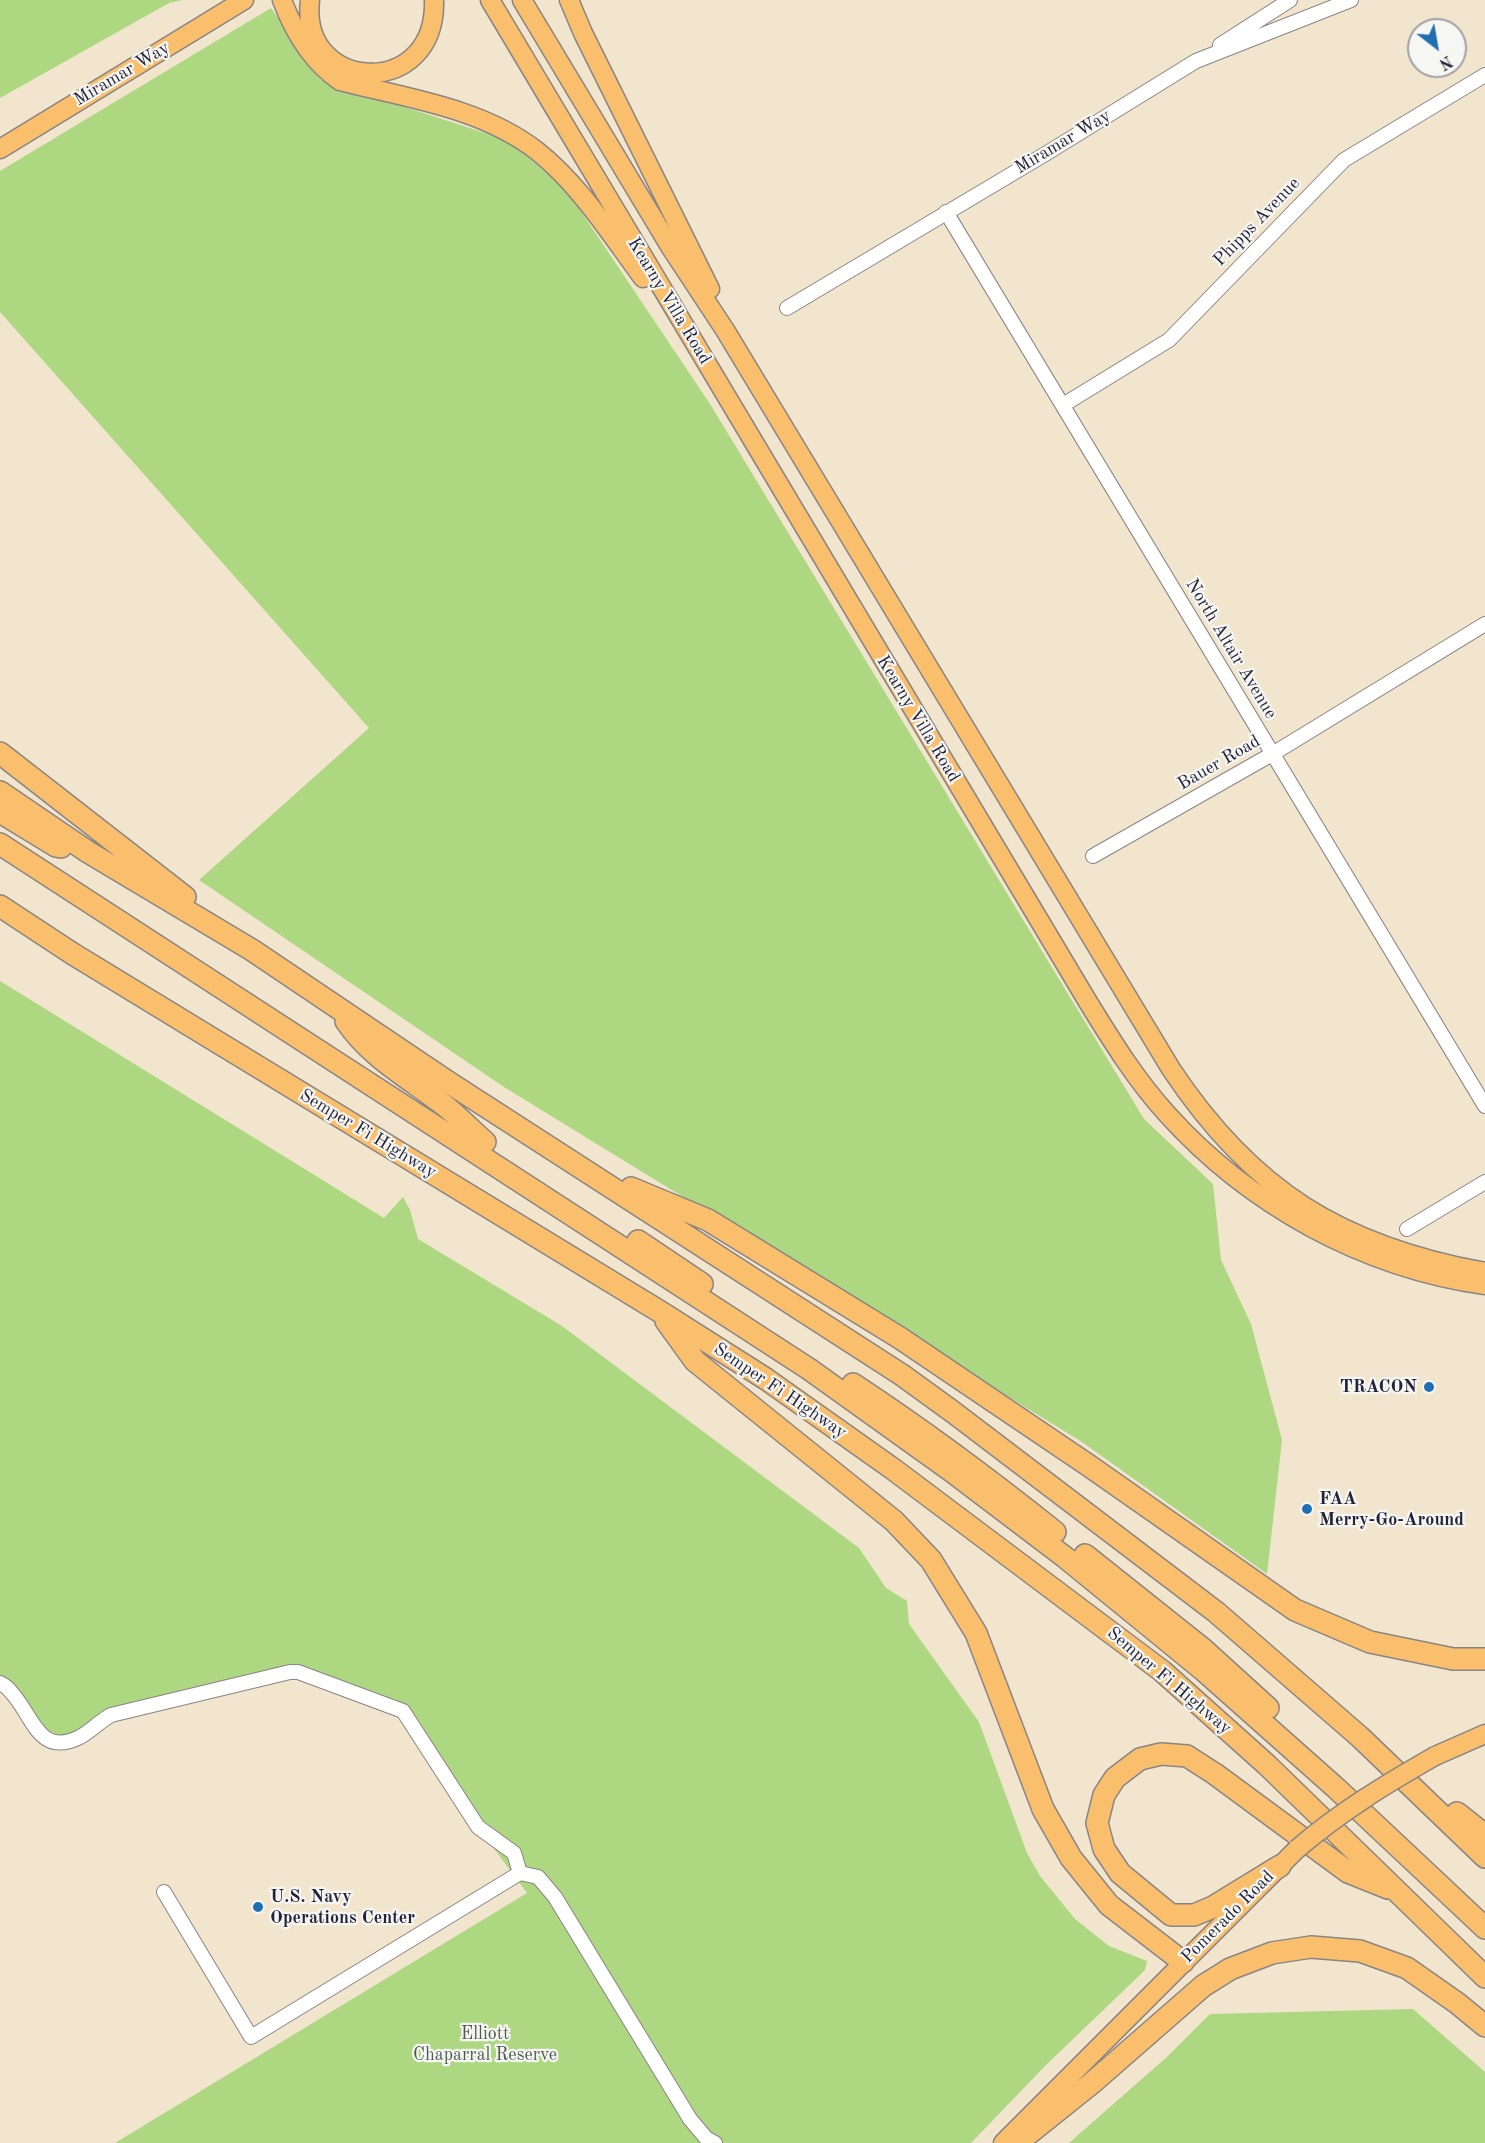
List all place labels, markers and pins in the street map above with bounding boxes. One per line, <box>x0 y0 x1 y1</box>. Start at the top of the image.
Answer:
place label: TRACON <box>1340 1376 1417 1398</box>
marker: TRACON <box>1422 1380 1436 1394</box>
place label: FAA Merry-Go-Around <box>1319 1488 1464 1530</box>
marker: FAA Merry-Go-Around <box>1300 1502 1314 1516</box>
place label: U.S. Navy Operations Center <box>270 1886 415 1928</box>
marker: U.S. Navy Operations Center <box>251 1900 265 1914</box>

